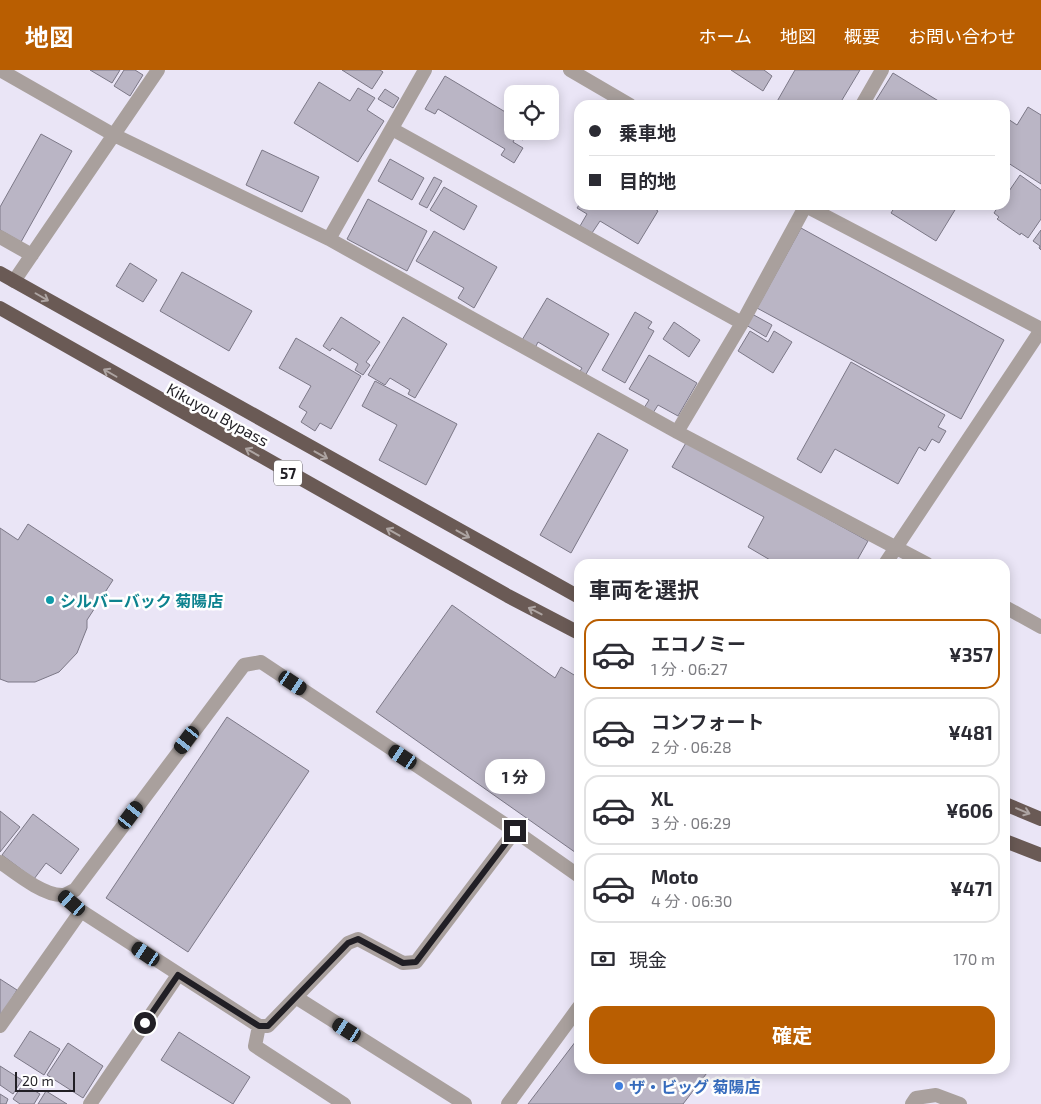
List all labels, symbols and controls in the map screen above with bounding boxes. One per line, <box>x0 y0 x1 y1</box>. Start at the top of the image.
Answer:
text: 地図 <box>25 22 73 51</box>
text: ホーム <box>699 25 752 47</box>
text: 地図 <box>780 25 816 47</box>
text: 概要 <box>844 25 880 47</box>
text: お問い合わせ <box>908 25 1016 47</box>
map controls <box>504 85 559 140</box>
button: locate <box>504 85 559 140</box>
text: 乗車地 <box>619 121 676 144</box>
text: 目的地 <box>619 169 676 192</box>
one-way arrow <box>35 293 49 303</box>
one-way arrow <box>104 367 118 377</box>
street label: Kikuyou Bypass <box>164 378 272 450</box>
one-way arrow <box>245 447 259 457</box>
one-way arrow <box>313 450 328 460</box>
road number: 57 <box>274 460 302 486</box>
one-way arrow <box>386 527 401 537</box>
one-way arrow <box>455 530 470 539</box>
text: 車両を選択 <box>589 576 699 602</box>
place label: シルバーバック 菊陽店 <box>60 591 223 610</box>
marker: シルバーバック 菊陽店 <box>44 594 56 606</box>
one-way arrow <box>528 606 543 616</box>
icon: car <box>591 632 636 677</box>
text: エコノミー <box>651 632 746 655</box>
text: ¥357 <box>949 643 993 666</box>
text: 1 分 · 06:27 <box>651 659 728 678</box>
car <box>276 668 309 698</box>
icon: car <box>591 710 636 755</box>
text: コンフォート <box>651 710 764 733</box>
text: ¥481 <box>948 721 993 744</box>
car <box>171 724 202 756</box>
text: 2 分 · 06:28 <box>651 737 732 756</box>
car <box>386 742 419 772</box>
callout: 1 分 <box>485 758 545 794</box>
text: 1 分 <box>502 767 528 786</box>
text: XL <box>651 787 673 810</box>
icon: car <box>591 788 636 833</box>
car <box>115 799 146 831</box>
text: ¥606 <box>946 799 993 822</box>
one-way arrow <box>1015 807 1030 817</box>
text: 3 分 · 06:29 <box>651 813 731 832</box>
route end <box>504 820 526 842</box>
text: Moto <box>651 865 699 888</box>
icon: car <box>591 866 636 911</box>
text: ¥471 <box>950 877 993 900</box>
car <box>55 887 88 919</box>
text: 4 分 · 06:30 <box>651 891 732 910</box>
car <box>129 939 162 969</box>
icon: cash <box>589 945 617 973</box>
text: 現金 <box>629 948 667 971</box>
text: 170 m <box>953 949 995 968</box>
button: 確定 <box>589 1006 995 1064</box>
route start <box>134 1012 156 1034</box>
car <box>330 1016 363 1044</box>
scale bar <box>15 1069 75 1092</box>
text: 20 m <box>22 1072 54 1089</box>
place label: ザ・ビッグ 菊陽店 <box>629 1077 760 1096</box>
marker: ザ・ビッグ 菊陽店 <box>613 1080 625 1092</box>

